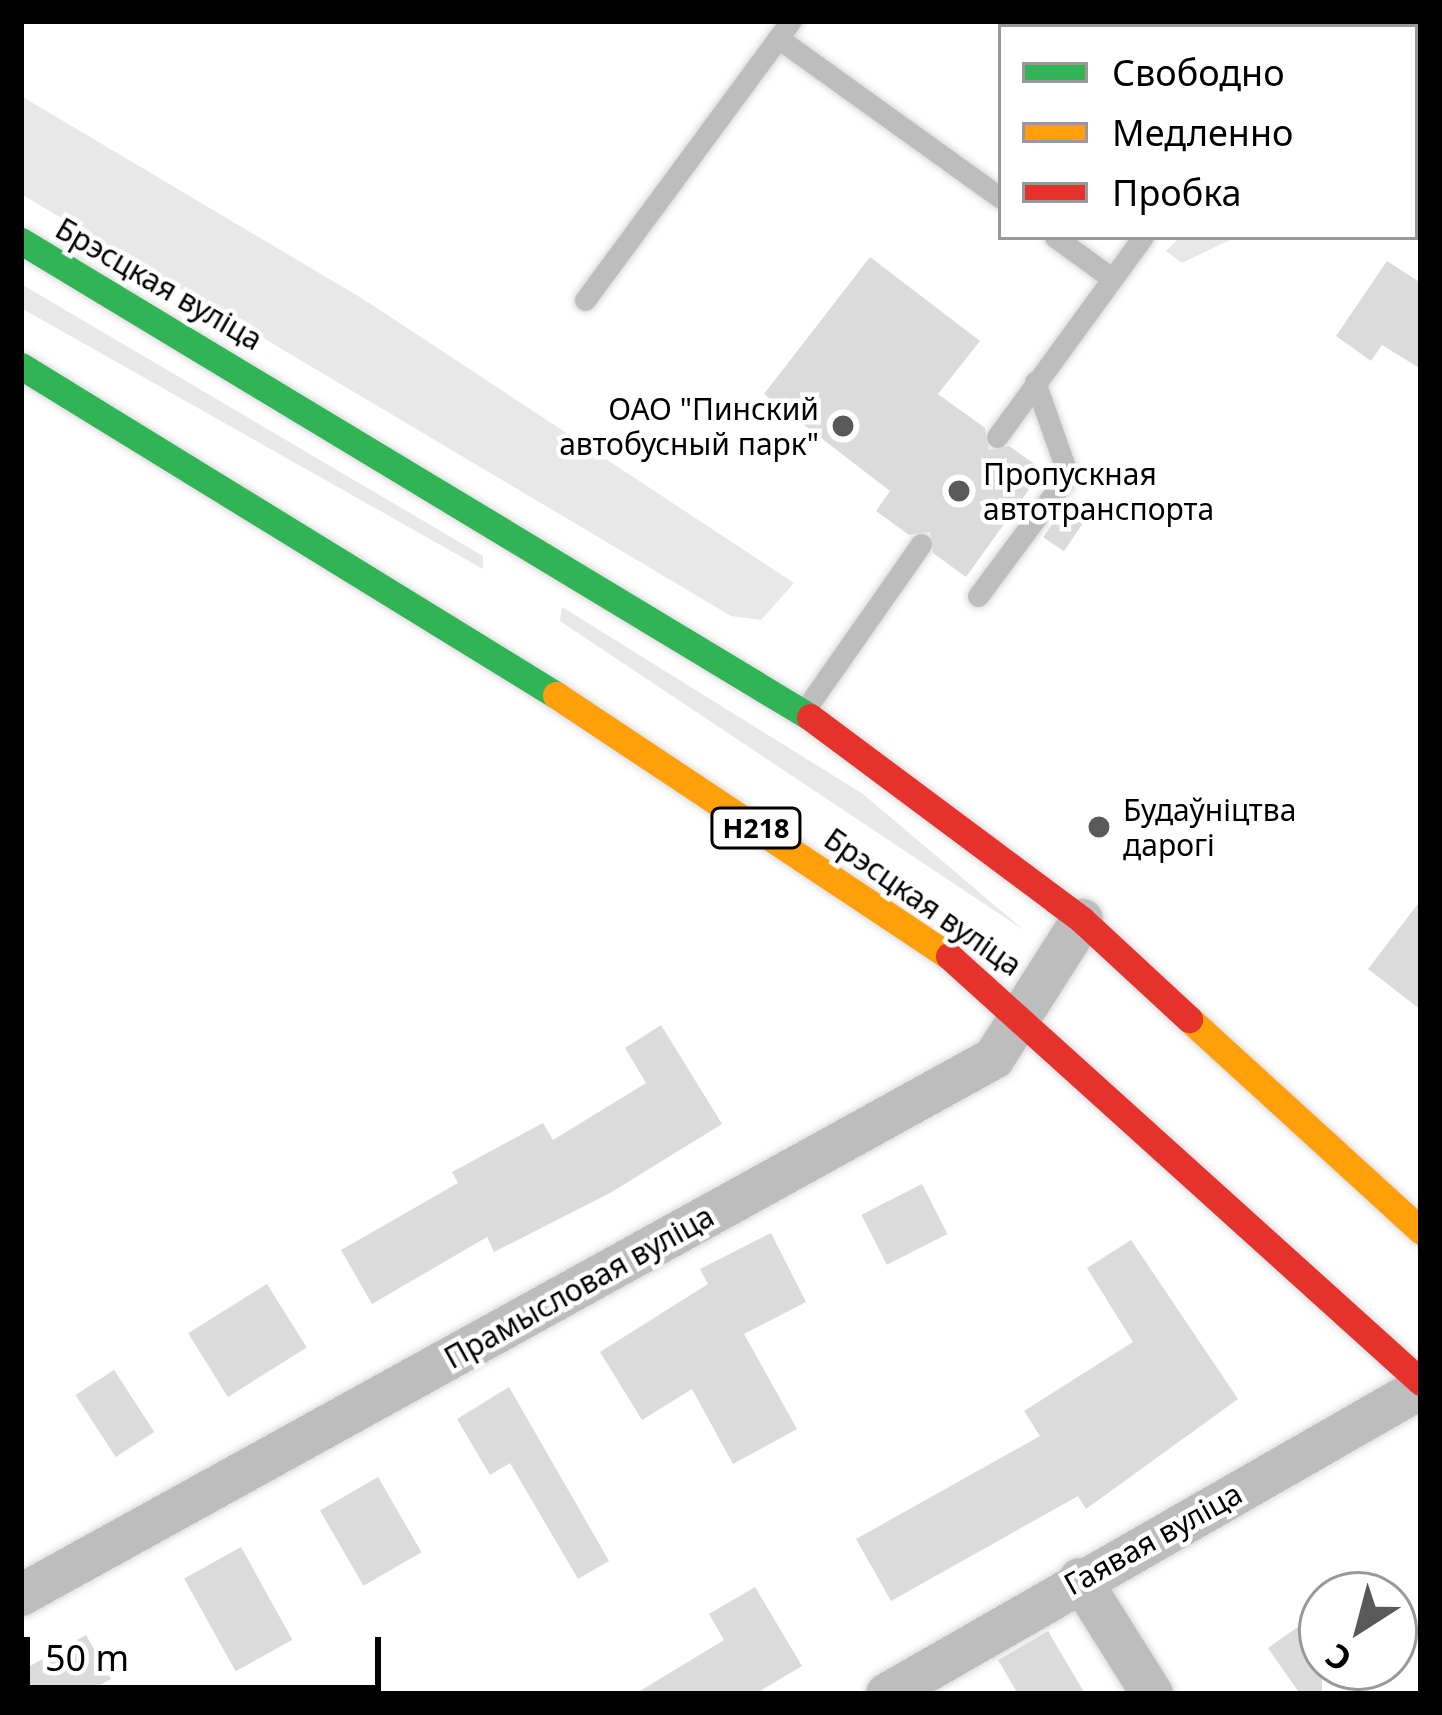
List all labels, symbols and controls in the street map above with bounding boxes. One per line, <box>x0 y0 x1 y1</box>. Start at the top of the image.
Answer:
legend <box>998 24 1418 240</box>
text: Свободно <box>1112 48 1285 97</box>
text: Медленно <box>1112 108 1293 157</box>
text: Пробка <box>1112 168 1242 217</box>
street label: Брэсцкая вуліца <box>49 210 269 358</box>
place label: ОАО "Пинский автобусный парк" <box>559 391 819 462</box>
marker: ОАО "Пинский автобусный парк" <box>830 413 856 439</box>
place label: Пропускная автотранспорта <box>983 456 1214 526</box>
marker: Пропускная автотранспорта <box>946 478 972 504</box>
place label: Будаўніцтва дарогі <box>1123 792 1296 862</box>
road number: Н218 <box>708 807 804 849</box>
marker: Будаўніцтва дарогі <box>1086 814 1112 840</box>
street label: Брэсцкая вуліца <box>817 821 1029 983</box>
street label: Прамысловая вуліца <box>438 1198 720 1376</box>
street label: Гаявая вуліца <box>1058 1475 1248 1603</box>
north arrow <box>1298 1571 1418 1691</box>
scale bar <box>30 1613 387 1687</box>
text: 50 m <box>45 1633 129 1682</box>
text: С <box>1316 1634 1360 1683</box>

